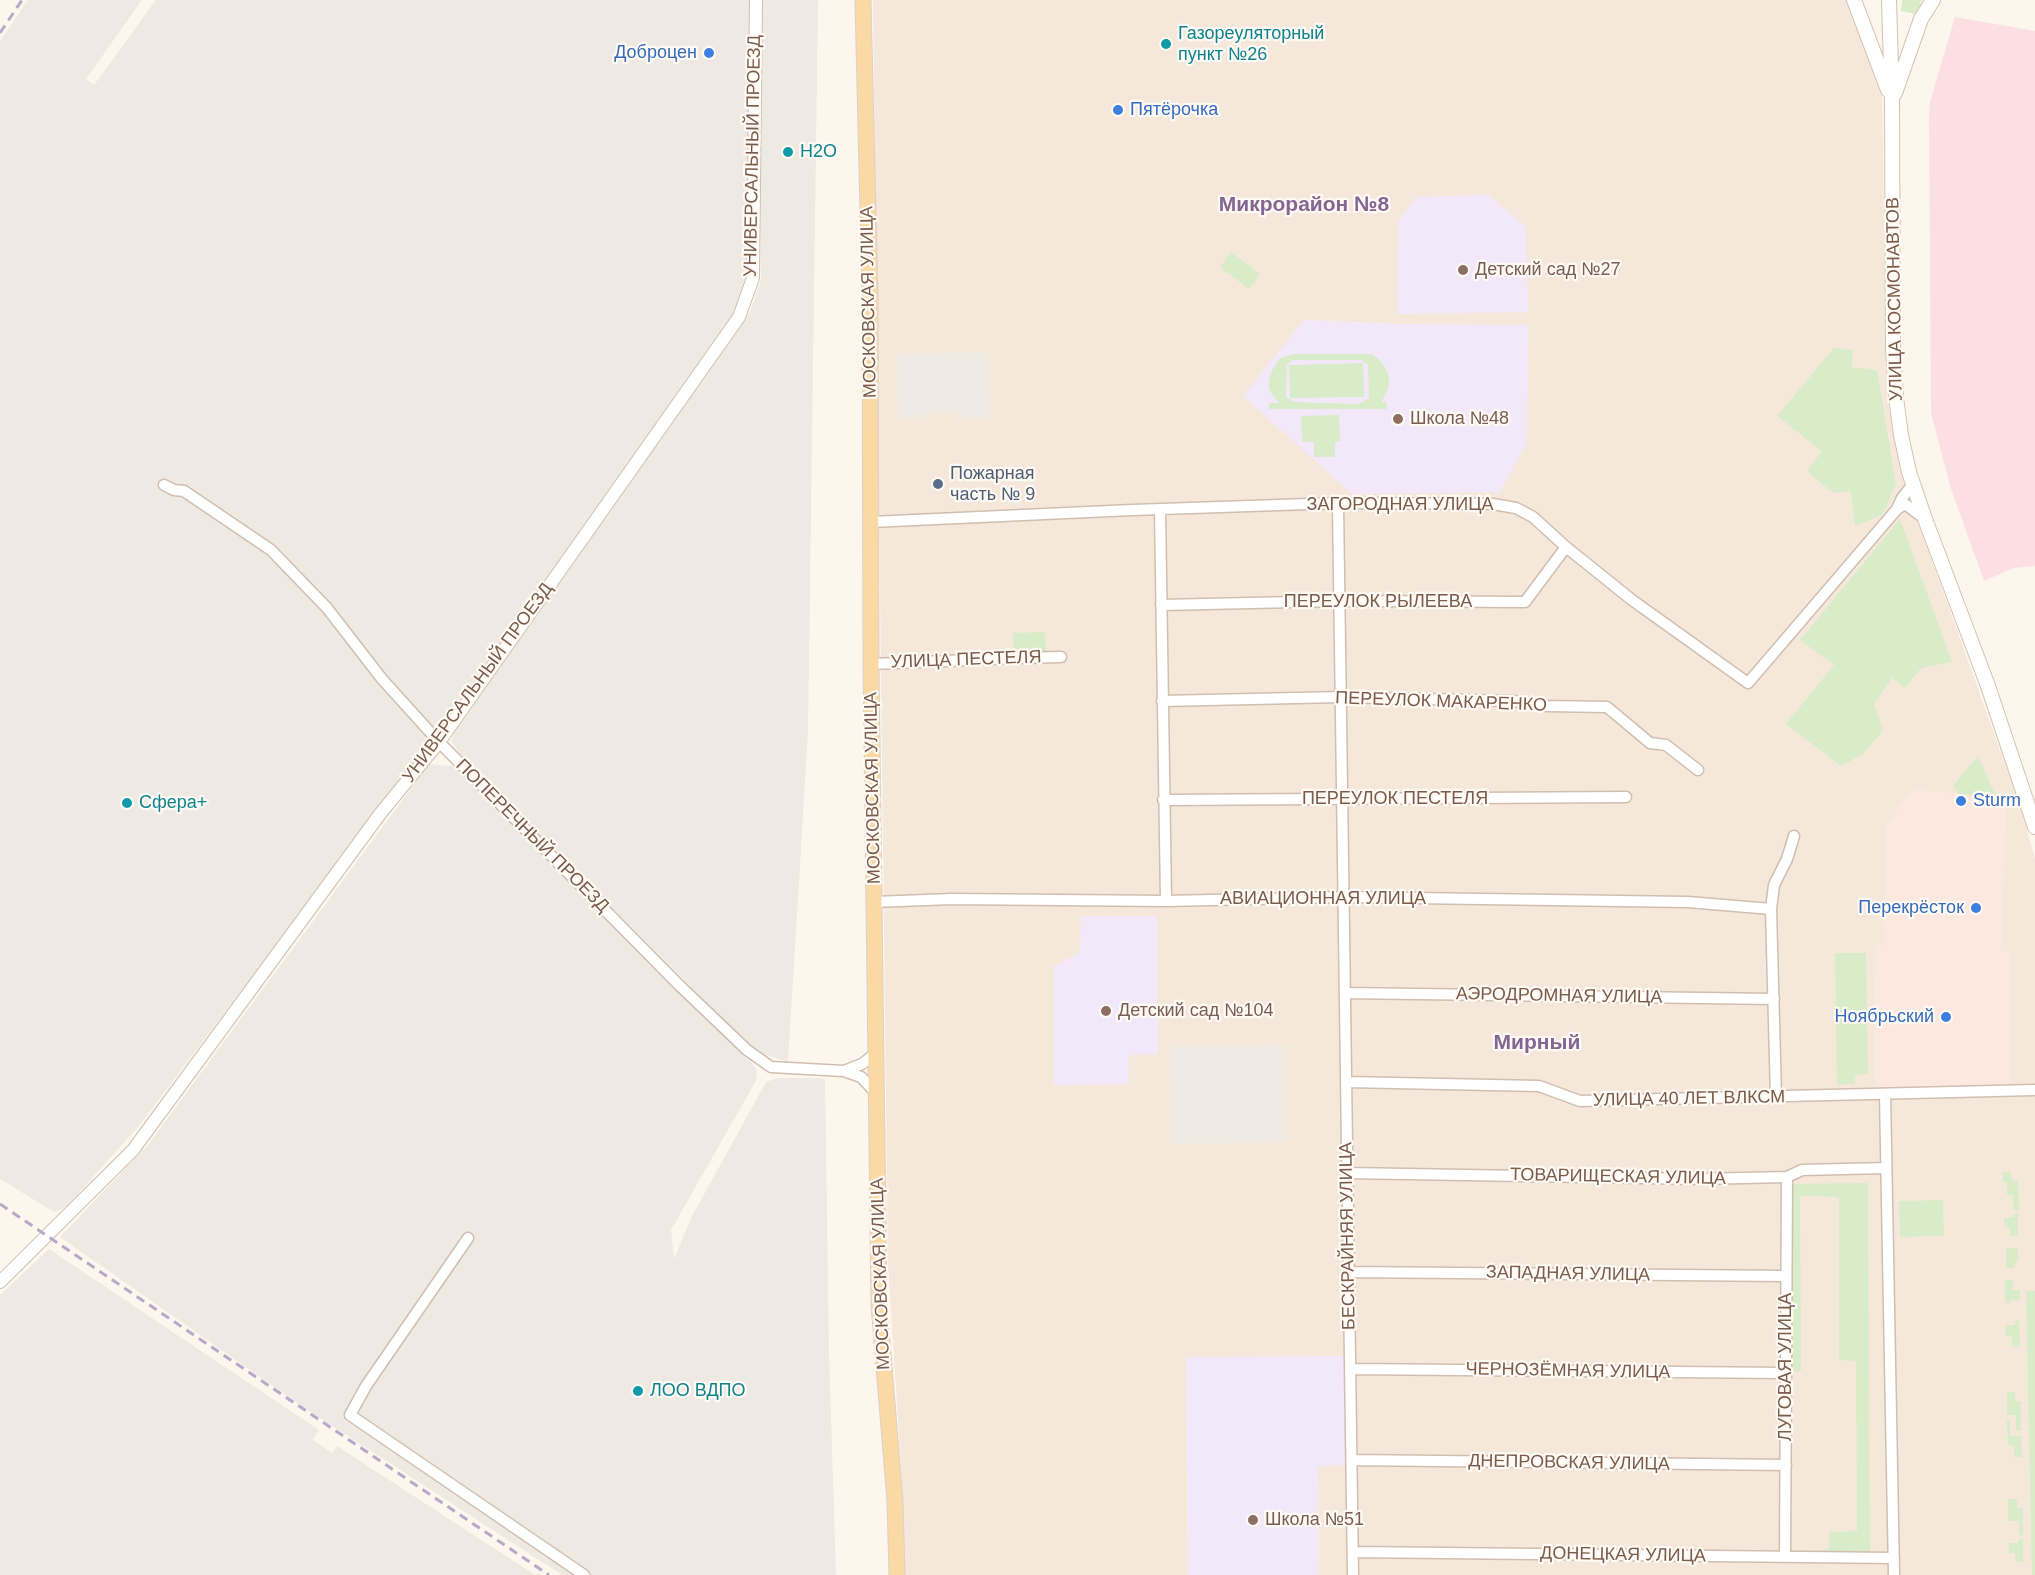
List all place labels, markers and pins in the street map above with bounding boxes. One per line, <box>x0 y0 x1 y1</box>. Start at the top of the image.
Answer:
place label: Газореуляторный пункт №26 <box>1178 23 1324 66</box>
marker: Газореуляторный пункт №26 <box>1159 37 1173 51</box>
place label: Доброцен <box>614 42 697 64</box>
marker: Доброцен <box>702 46 716 60</box>
place label: Пятёрочка <box>1130 99 1218 121</box>
marker: Пятёрочка <box>1111 103 1125 117</box>
place label: Н2О <box>800 141 837 163</box>
marker: Н2О <box>781 145 795 159</box>
place label: Детский сад №27 <box>1475 259 1620 281</box>
marker: Детский сад №27 <box>1456 263 1470 277</box>
place label: Школа №48 <box>1410 408 1509 430</box>
marker: Школа №48 <box>1391 412 1405 426</box>
place label: Пожарная часть № 9 <box>950 463 1035 506</box>
marker: Пожарная часть № 9 <box>931 477 945 491</box>
place label: Sturm <box>1973 790 2021 812</box>
place label: Сфера+ <box>139 792 207 814</box>
marker: Sturm <box>1954 794 1968 808</box>
marker: Сфера+ <box>120 796 134 810</box>
place label: Перекрёсток <box>1858 897 1964 919</box>
marker: Перекрёсток <box>1969 901 1983 915</box>
place label: Детский сад №104 <box>1118 1000 1273 1022</box>
marker: Детский сад №104 <box>1099 1004 1113 1018</box>
place label: Ноябрьский <box>1835 1006 1934 1028</box>
marker: Ноябрьский <box>1939 1010 1953 1024</box>
place label: ЛОО ВДПО <box>650 1380 746 1402</box>
marker: ЛОО ВДПО <box>631 1384 645 1398</box>
place label: Школа №51 <box>1265 1509 1364 1531</box>
marker: Школа №51 <box>1246 1513 1260 1527</box>

